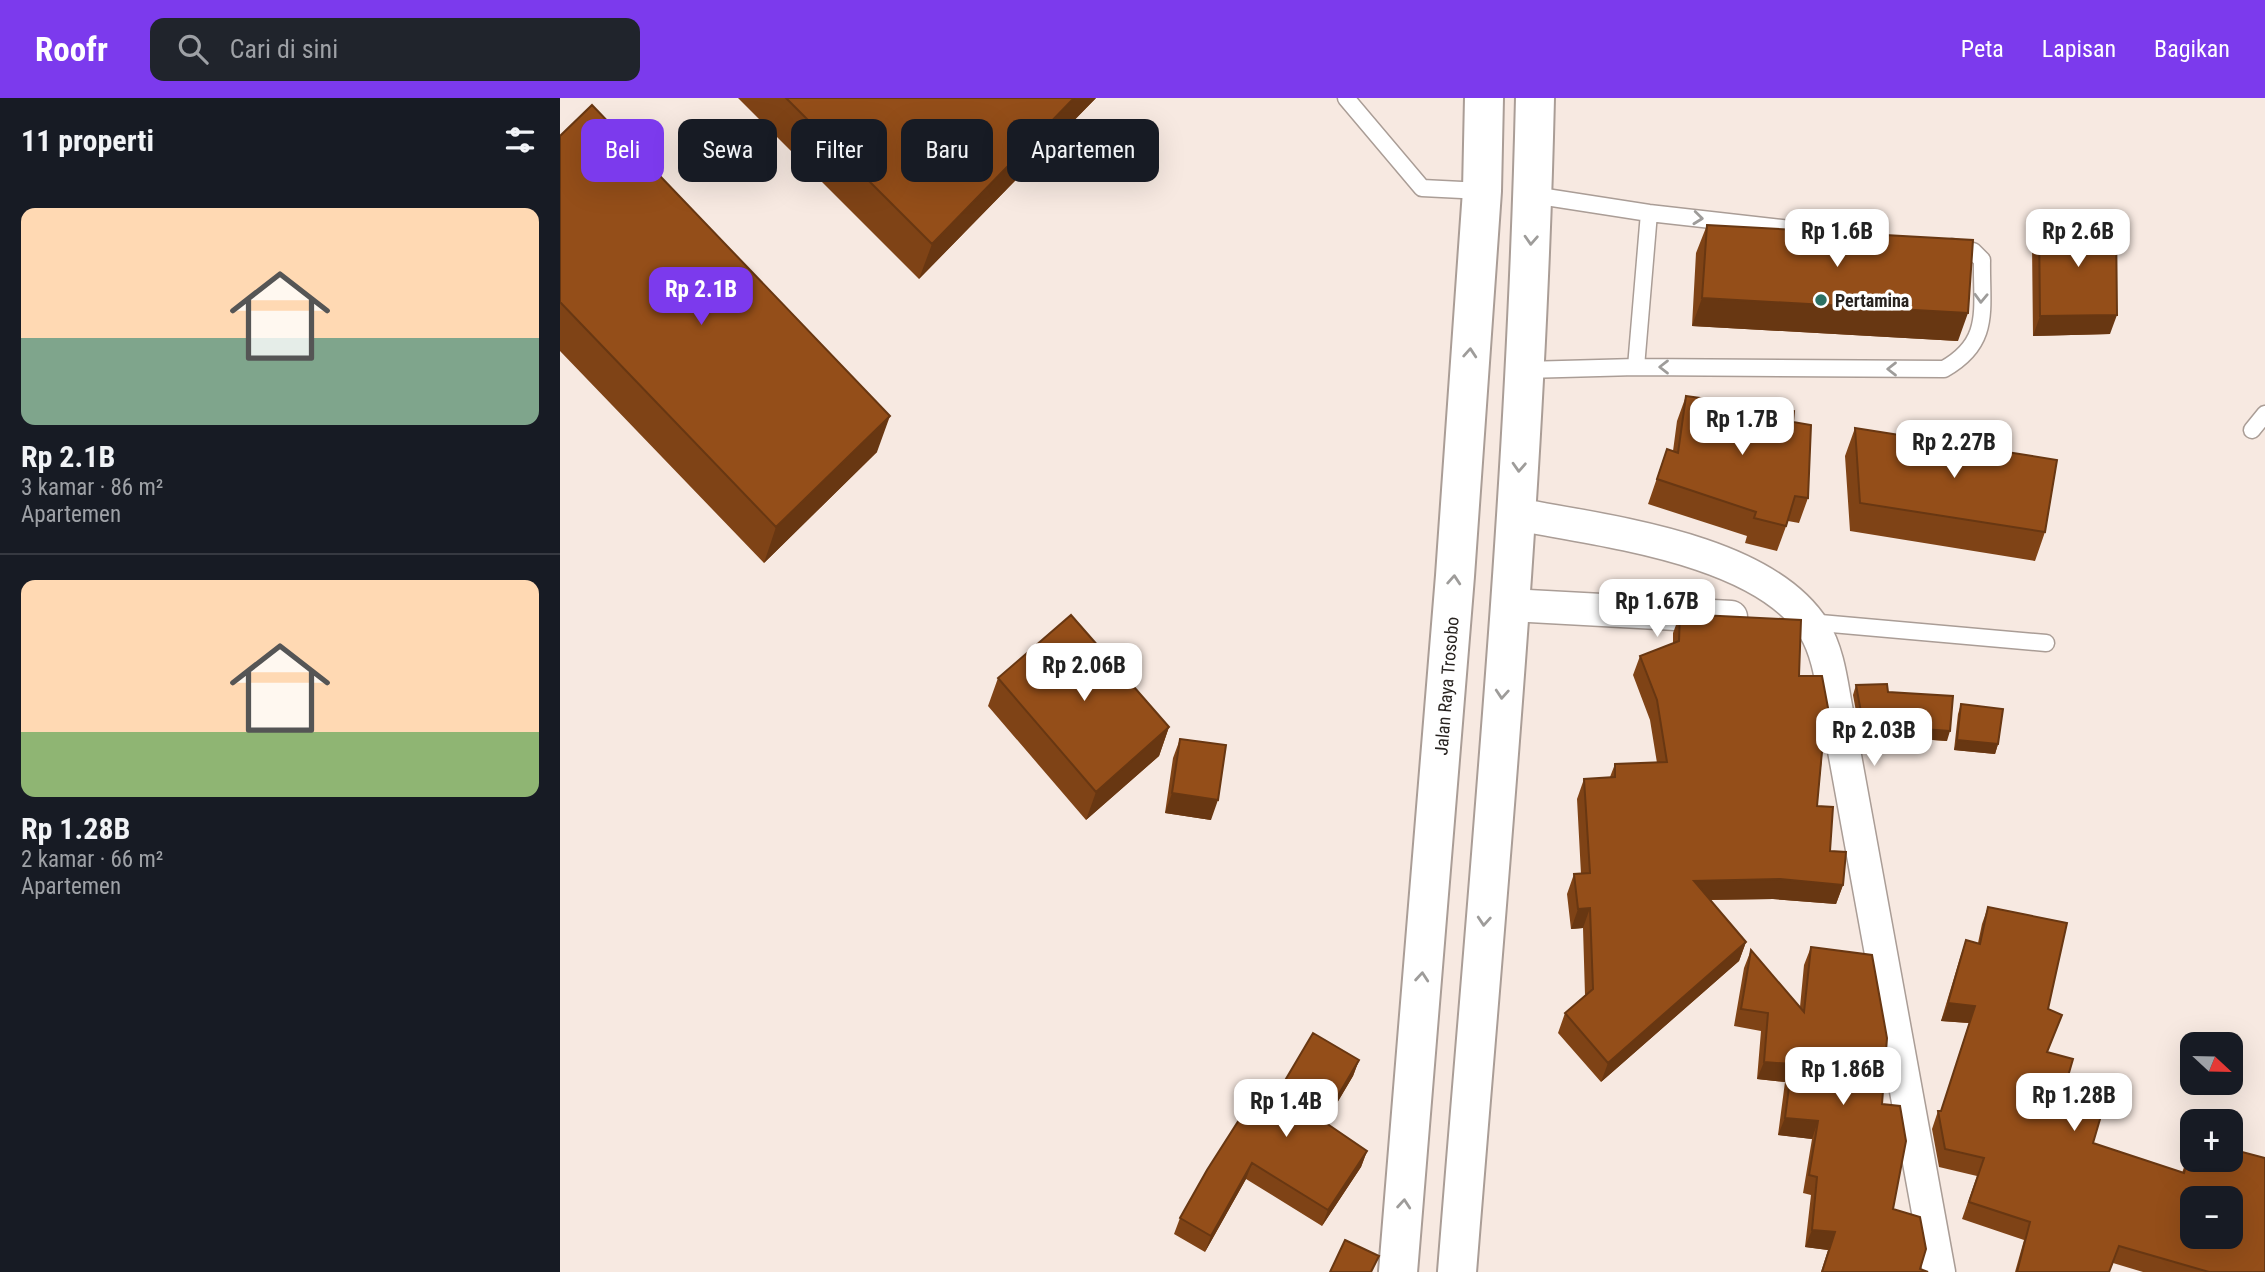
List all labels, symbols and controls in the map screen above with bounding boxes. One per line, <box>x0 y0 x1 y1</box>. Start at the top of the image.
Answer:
search box <box>150 18 640 81</box>
text: Roofr <box>35 30 108 69</box>
icon: search <box>174 30 212 68</box>
text: Cari di sini <box>230 34 338 64</box>
text: Peta <box>1961 35 2004 63</box>
text: Lapisan <box>2042 35 2116 63</box>
text: Bagikan <box>2154 35 2230 63</box>
chip: Beli <box>581 119 664 182</box>
chip: Sewa <box>678 119 777 182</box>
chip: Filter <box>791 119 887 182</box>
chip: Baru <box>901 119 993 182</box>
chip: Apartemen <box>1007 119 1159 182</box>
icon: filters <box>501 121 539 159</box>
text: 11 properti <box>21 123 154 158</box>
pin: Rp 1.6B <box>1772 209 1902 269</box>
pin: Rp 2.6B <box>2013 209 2143 269</box>
one-way arrow <box>1692 211 1703 226</box>
text: Rp 1.6B <box>1801 218 1873 245</box>
text: Rp 2.6B <box>2042 218 2114 245</box>
one-way arrow <box>1523 234 1538 245</box>
icon: home <box>217 253 343 379</box>
pin: Rp 2.1B <box>636 268 766 327</box>
text: Rp 2.1B <box>665 276 737 303</box>
place label: Pertamina <box>1835 290 1909 311</box>
marker: Pertamina <box>1813 292 1829 308</box>
one-way arrow <box>1974 293 1989 304</box>
one-way arrow <box>1463 347 1478 358</box>
one-way arrow <box>1659 359 1669 375</box>
one-way arrow <box>1886 361 1897 377</box>
pin: Rp 1.7B <box>1677 398 1807 457</box>
text: Rp 1.7B <box>1706 406 1778 433</box>
pin: Rp 2.27B <box>1882 420 2026 480</box>
text: Rp 2.27B <box>1912 429 1996 456</box>
text: Rp 2.1B <box>21 439 115 474</box>
one-way arrow <box>1512 462 1527 473</box>
text: 3 kamar · 86 m² <box>21 474 163 501</box>
text: Apartemen <box>21 501 121 528</box>
one-way arrow <box>1446 574 1461 585</box>
pin: Rp 1.67B <box>1585 580 1729 639</box>
text: Rp 1.67B <box>1615 588 1699 615</box>
street label: Jalan Raya Trosobo <box>1430 616 1462 756</box>
icon: home <box>217 625 343 751</box>
pin: Rp 2.06B <box>1012 644 1156 703</box>
text: Rp 2.06B <box>1042 652 1126 679</box>
one-way arrow <box>1495 689 1510 700</box>
pin: Rp 2.03B <box>1802 708 1946 768</box>
text: Rp 2.03B <box>1832 717 1916 744</box>
text: Rp 1.28B <box>21 811 130 846</box>
text: 2 kamar · 66 m² <box>21 846 163 873</box>
text: Apartemen <box>21 873 121 900</box>
one-way arrow <box>1477 915 1492 926</box>
one-way arrow <box>1414 971 1429 982</box>
north arrow <box>2180 1032 2244 1096</box>
map controls <box>2180 1032 2243 1249</box>
pin: Rp 1.86B <box>1771 1048 1915 1107</box>
text: Rp 1.86B <box>1801 1056 1885 1083</box>
pin: Rp 1.28B <box>2002 1074 2146 1133</box>
pin: Rp 1.4B <box>1221 1080 1351 1139</box>
text: Rp 1.28B <box>2032 1082 2116 1109</box>
text: Rp 1.4B <box>1250 1088 1322 1115</box>
button: + <box>2180 1109 2243 1172</box>
button: − <box>2180 1186 2243 1249</box>
one-way arrow <box>1396 1198 1411 1209</box>

